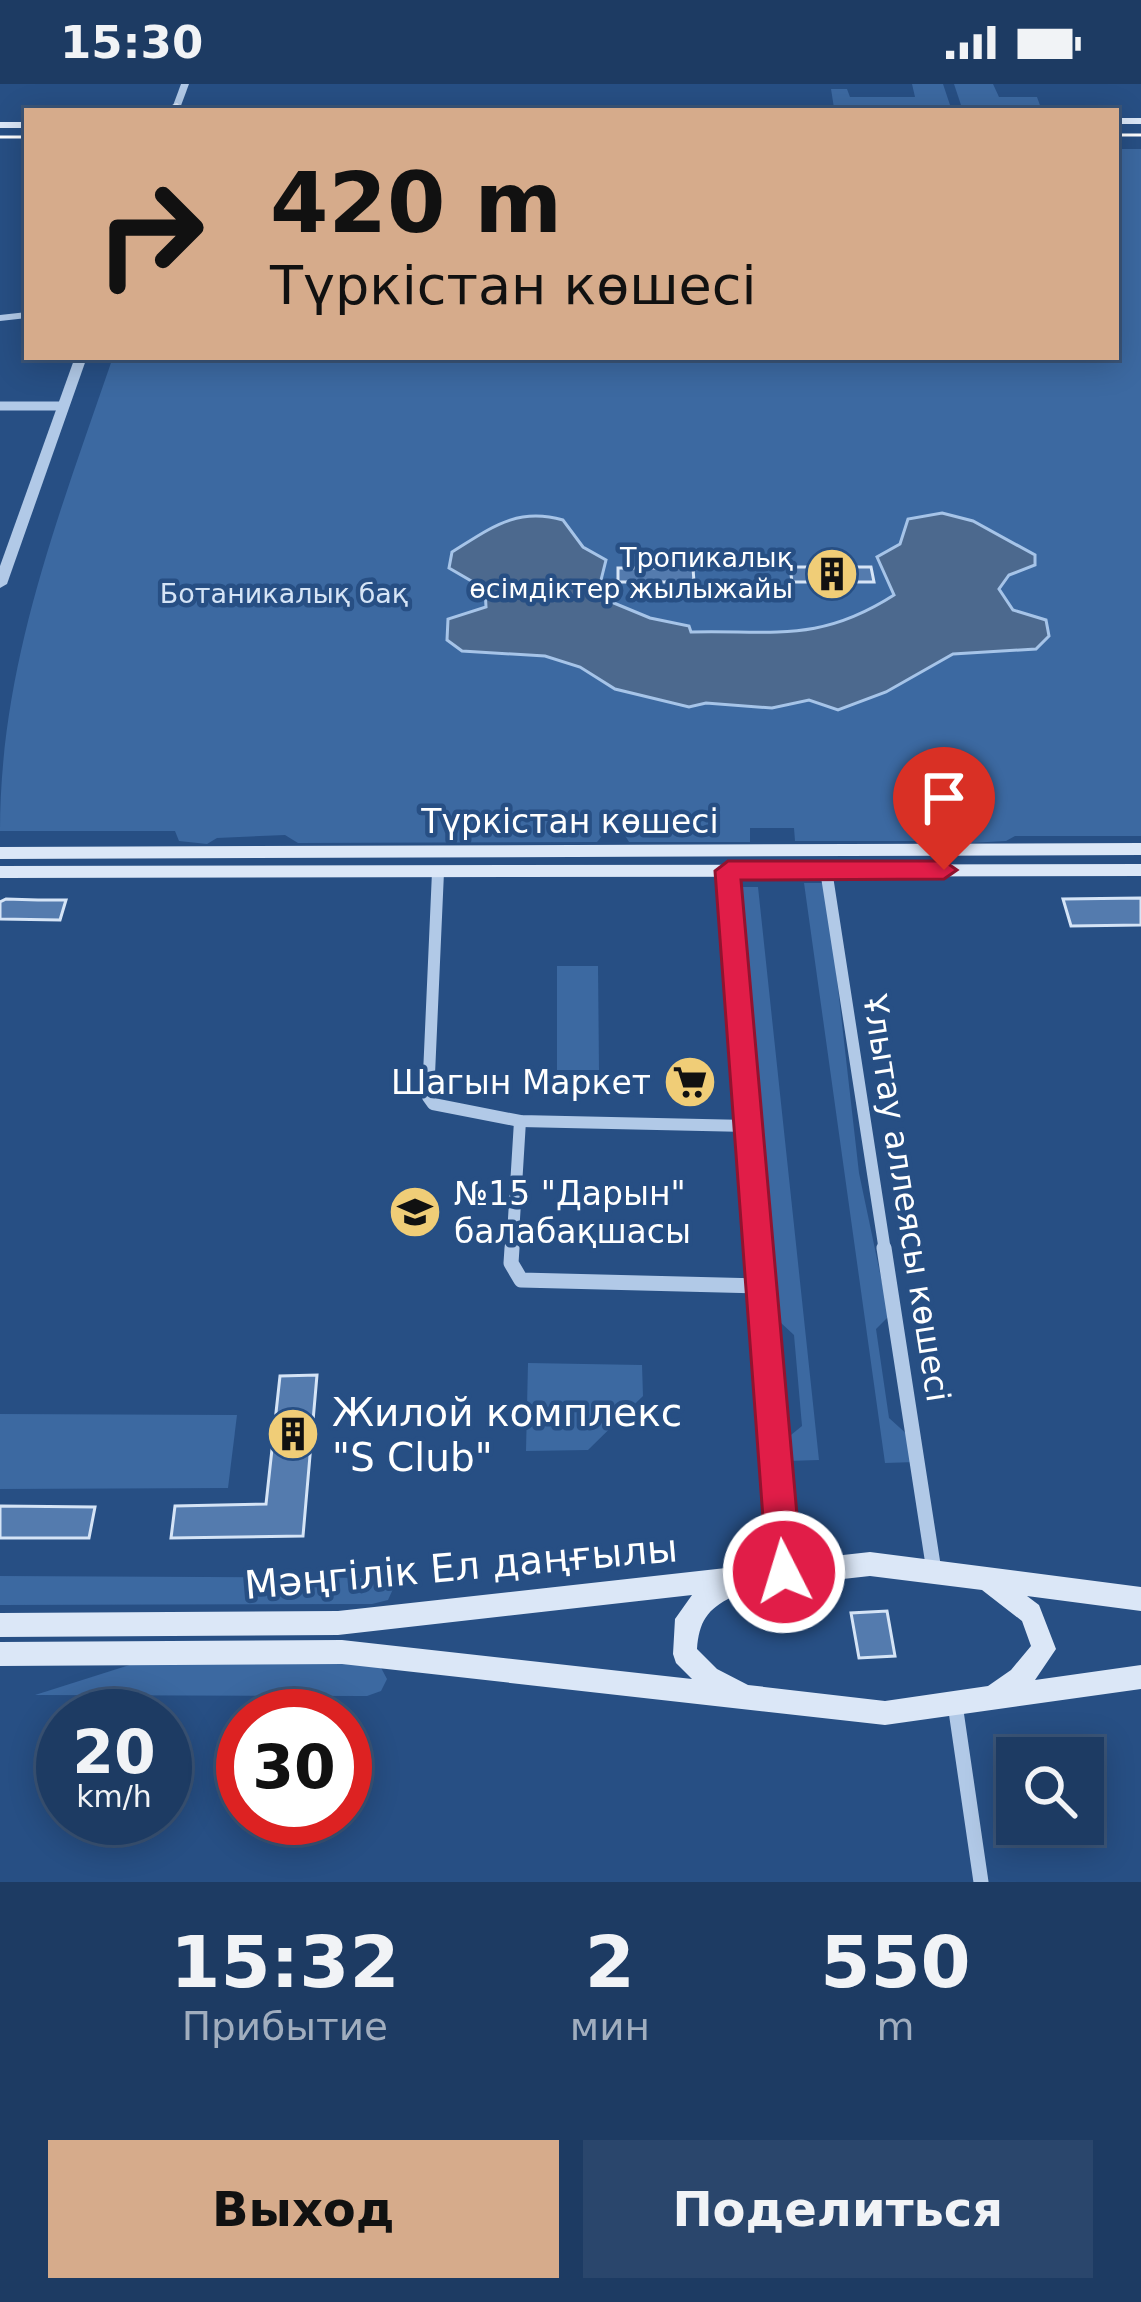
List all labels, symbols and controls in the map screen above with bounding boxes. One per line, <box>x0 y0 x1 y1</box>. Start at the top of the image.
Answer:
text: 15:30 <box>60 16 203 69</box>
text: 420 m <box>270 154 562 252</box>
icon: right <box>72 156 228 312</box>
text: Түркістан көшесі <box>270 254 757 317</box>
place label: Тропикалық өсімдіктер жылыжайы <box>469 542 793 604</box>
building icon: Тропикалық өсімдіктер жылыжайы <box>804 546 860 602</box>
park label: Ботаникалық бақ <box>160 578 408 609</box>
pin <box>893 747 995 870</box>
icon: arrive <box>911 765 977 831</box>
street label: Түркістан көшесі <box>420 802 719 841</box>
street label: Ұлытау аллеясы көшесі <box>855 991 958 1405</box>
supermarket icon: Шагын Маркет <box>662 1054 718 1110</box>
place label: Шагын Маркет <box>391 1063 651 1102</box>
place label: №15 "Дарын" балабақшасы <box>454 1174 691 1251</box>
school or university icon: №15 "Дарын" балабақшасы <box>387 1184 443 1240</box>
place label: Жилой комплекс "S Club" <box>332 1390 682 1480</box>
building icon: Жилой комплекс "S Club" <box>265 1406 321 1462</box>
position arrow <box>721 1509 847 1635</box>
street label: Мәңгілік Ел даңғылы <box>243 1525 679 1608</box>
speed limit sign: 30 <box>216 1689 372 1845</box>
text: 20 <box>72 1717 156 1787</box>
map controls <box>996 1737 1104 1845</box>
button: search <box>996 1737 1104 1845</box>
text: km/h <box>76 1779 152 1814</box>
text: 15:32 <box>170 1920 399 2004</box>
text: 2 <box>585 1920 635 2004</box>
text: 550 <box>820 1920 971 2004</box>
text: Прибытие <box>182 2004 388 2049</box>
text: мин <box>570 2004 650 2049</box>
text: m <box>877 2004 915 2049</box>
button: Выход <box>48 2140 559 2278</box>
button: Поделиться <box>583 2140 1093 2278</box>

